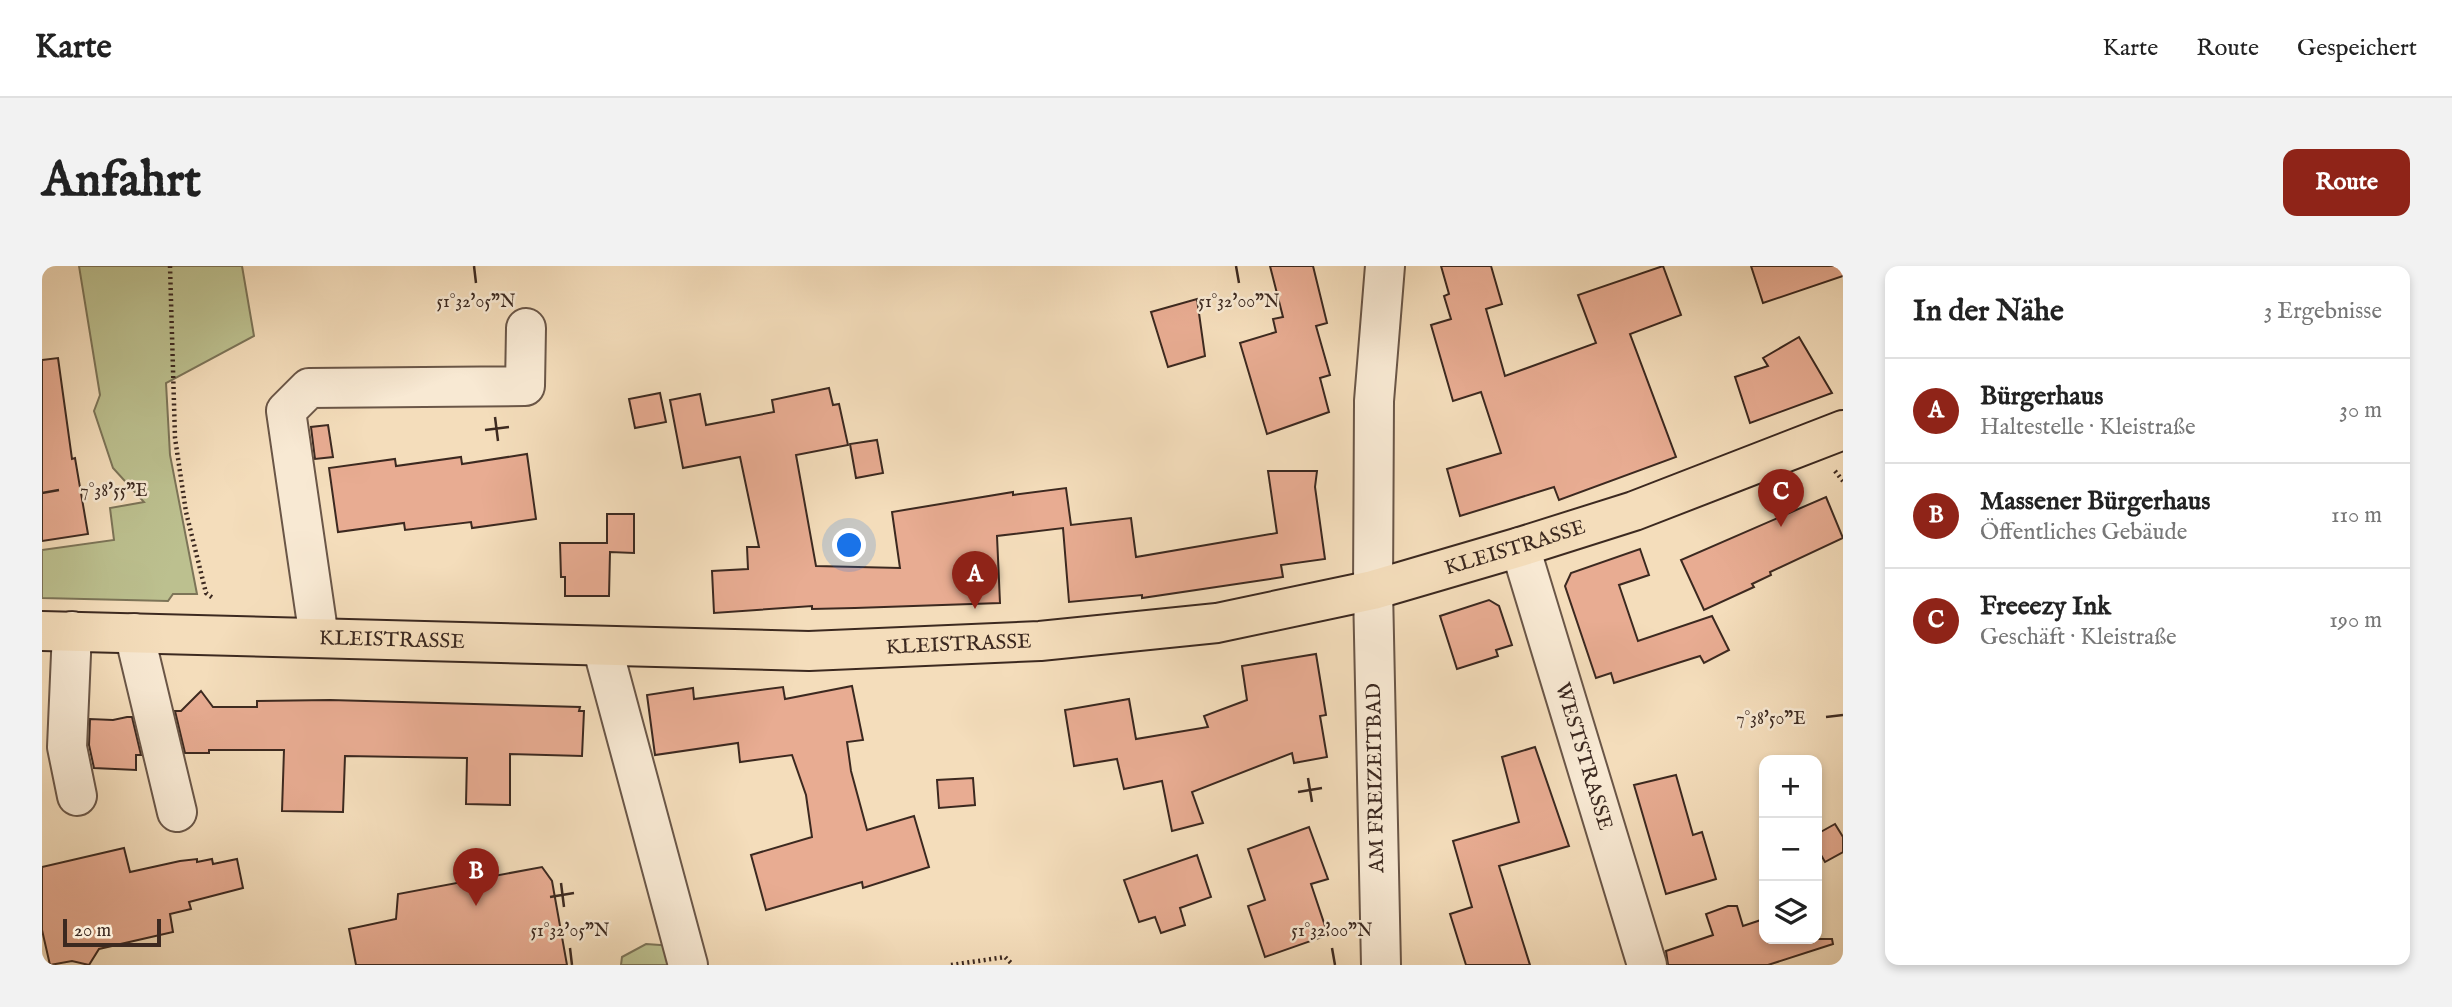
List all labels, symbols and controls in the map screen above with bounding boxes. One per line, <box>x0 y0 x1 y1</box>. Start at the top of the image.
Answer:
text: Karte <box>35 27 112 69</box>
text: Karte <box>2103 33 2158 64</box>
text: Route <box>2196 33 2259 64</box>
text: Gespeichert <box>2297 33 2417 64</box>
button: Route <box>2283 149 2410 216</box>
text: Anfahrt <box>42 151 201 213</box>
text: 51°32'05"N <box>437 291 516 314</box>
text: 51°32'00"N <box>1198 291 1280 314</box>
text: In der Nähe <box>1913 293 2064 331</box>
text: 3 Ergebnisse <box>2264 297 2382 326</box>
text: Bürgerhaus <box>1980 380 2103 413</box>
text: A <box>1928 396 1944 425</box>
text: 30 m <box>2339 396 2382 425</box>
text: Haltestelle · Kleistraße <box>1980 413 2195 442</box>
pin: C <box>1758 469 1804 527</box>
text: 7°38'55"E <box>80 480 148 503</box>
text: Massener Bürgerhaus <box>1980 485 2210 518</box>
text: B <box>1928 501 1944 530</box>
text: 110 m <box>2331 501 2382 530</box>
street label: KLEISTRASSE <box>1441 514 1589 582</box>
text: Öffentliches Gebäude <box>1980 518 2187 547</box>
your location <box>832 528 866 562</box>
pin: A <box>952 551 998 609</box>
text: Freeezy Ink <box>1980 590 2111 623</box>
text: C <box>1928 606 1944 635</box>
text: 190 m <box>2329 606 2382 635</box>
text: Geschäft · Kleistraße <box>1980 623 2177 652</box>
street label: KLEISTRASSE <box>319 625 465 656</box>
street label: KLEISTRASSE <box>885 628 1032 661</box>
street label: WESTSTRASSE <box>1549 679 1619 834</box>
street label: AM FREIZEITBAD <box>1361 683 1391 874</box>
text: 7°38'50"E <box>1736 708 1806 731</box>
map controls <box>1759 755 1822 944</box>
button: + <box>1759 755 1822 818</box>
button: − <box>1759 818 1822 881</box>
pin: B <box>453 848 499 906</box>
button: layers <box>1759 881 1822 944</box>
scale bar <box>63 916 161 948</box>
text: 20 m <box>74 919 111 943</box>
text: 51°32'05"N <box>531 920 610 943</box>
text: 51°32'00"N <box>1291 920 1373 943</box>

